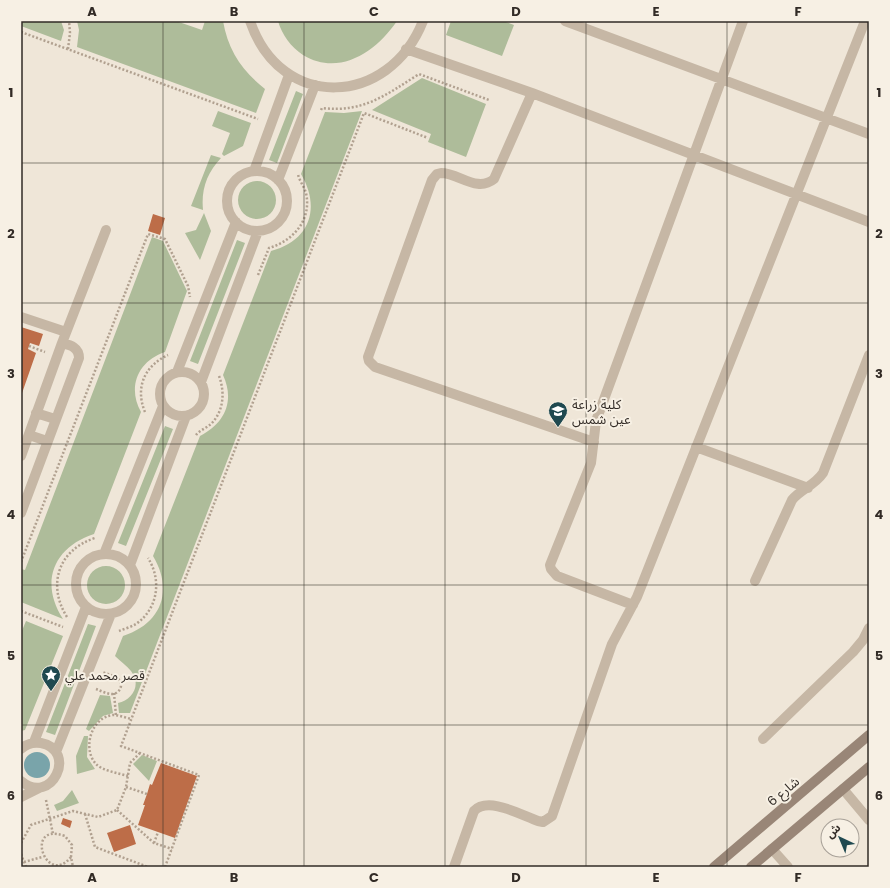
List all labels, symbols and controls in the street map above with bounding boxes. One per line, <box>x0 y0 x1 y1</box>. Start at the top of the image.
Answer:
text: A <box>87 2 97 21</box>
text: B <box>230 2 239 21</box>
text: C <box>369 2 379 21</box>
text: D <box>511 2 521 21</box>
text: E <box>652 2 660 21</box>
text: F <box>794 2 802 21</box>
text: 1 <box>9 83 13 102</box>
text: 1 <box>877 83 881 102</box>
text: 2 <box>7 224 15 243</box>
text: 2 <box>875 224 883 243</box>
text: 3 <box>7 364 15 383</box>
text: 3 <box>875 364 883 383</box>
place label: كلية زراعة عين شمس <box>572 395 631 429</box>
school or university icon: كلية زراعة عين شمس <box>547 400 569 428</box>
text: 4 <box>7 505 16 524</box>
text: 4 <box>875 505 884 524</box>
text: 5 <box>7 646 15 665</box>
text: 5 <box>875 646 883 665</box>
place icon: قصر محمد علي <box>40 664 62 692</box>
place label: قصر محمد علي <box>65 666 145 686</box>
street label: شارع 6 <box>763 772 804 811</box>
text: 6 <box>7 786 15 805</box>
text: 6 <box>875 786 883 805</box>
north arrow <box>820 818 860 858</box>
text: ش <box>822 820 844 842</box>
text: A <box>87 868 97 887</box>
text: B <box>230 868 239 887</box>
text: C <box>369 868 379 887</box>
text: D <box>511 868 521 887</box>
text: E <box>652 868 660 887</box>
text: F <box>794 868 802 887</box>

